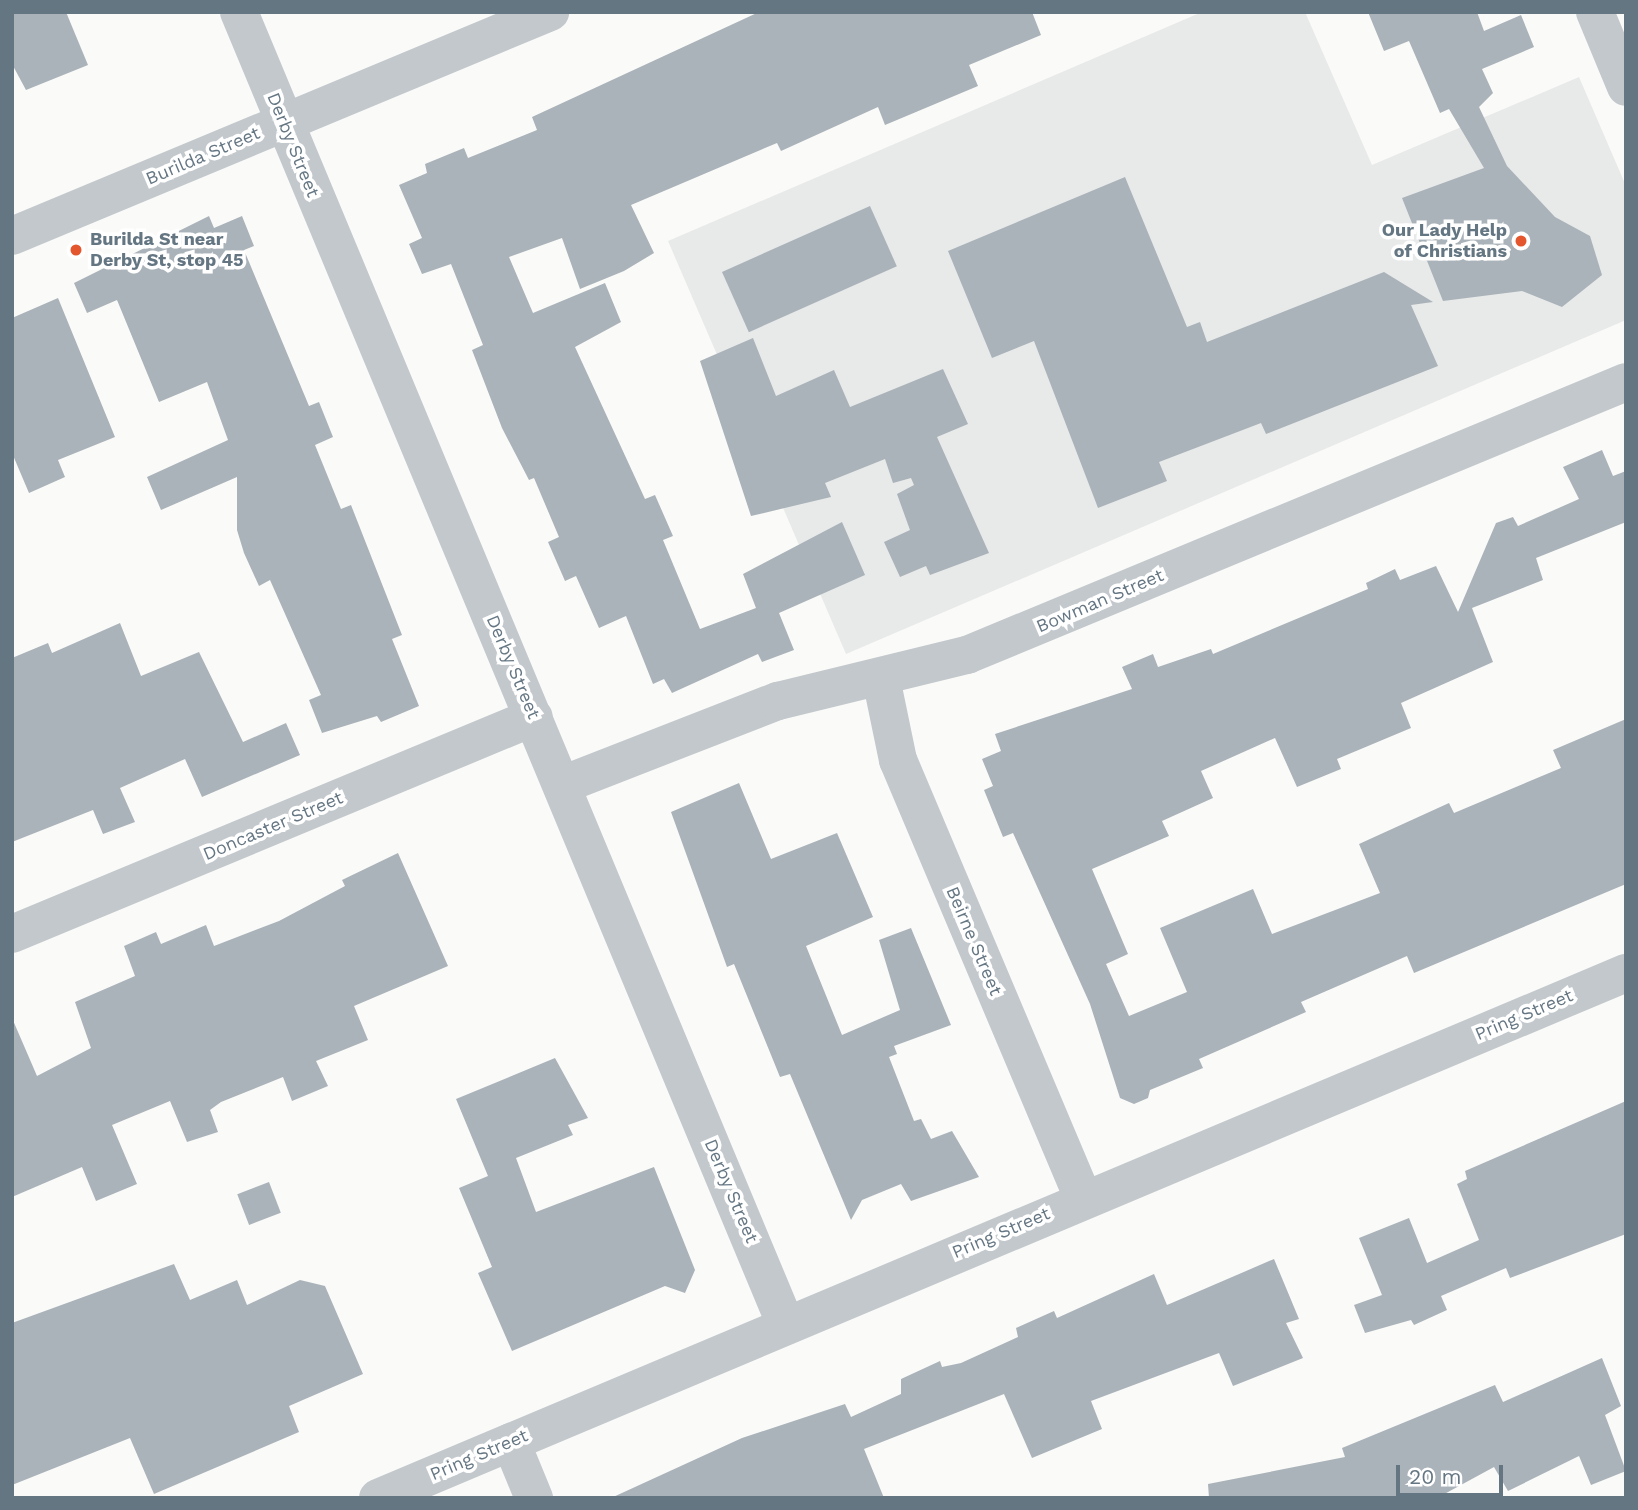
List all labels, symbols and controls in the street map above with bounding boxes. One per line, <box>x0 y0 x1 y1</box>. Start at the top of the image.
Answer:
street label: Derby Street <box>262 89 324 201</box>
street label: Burilda Street <box>142 122 264 190</box>
place label: Our Lady Help of Christians <box>1381 220 1507 262</box>
place label: Burilda St near Derby St, stop 45 <box>90 229 244 272</box>
marker: Our Lady Help of Christians <box>1513 233 1529 249</box>
marker: Burilda St near Derby St, stop 45 <box>68 242 84 258</box>
street label: Bowman Street <box>1033 564 1167 638</box>
street label: Derby Street <box>481 612 545 722</box>
street label: Doncaster Street <box>200 787 346 865</box>
street label: Beirne Street <box>941 883 1007 999</box>
street label: Pring Street <box>1472 985 1576 1045</box>
street label: Derby Street <box>699 1136 763 1246</box>
street label: Pring Street <box>949 1203 1053 1263</box>
street label: Pring Street <box>427 1425 531 1485</box>
scale bar <box>1400 1450 1507 1494</box>
text: 20 m <box>1409 1464 1461 1489</box>

